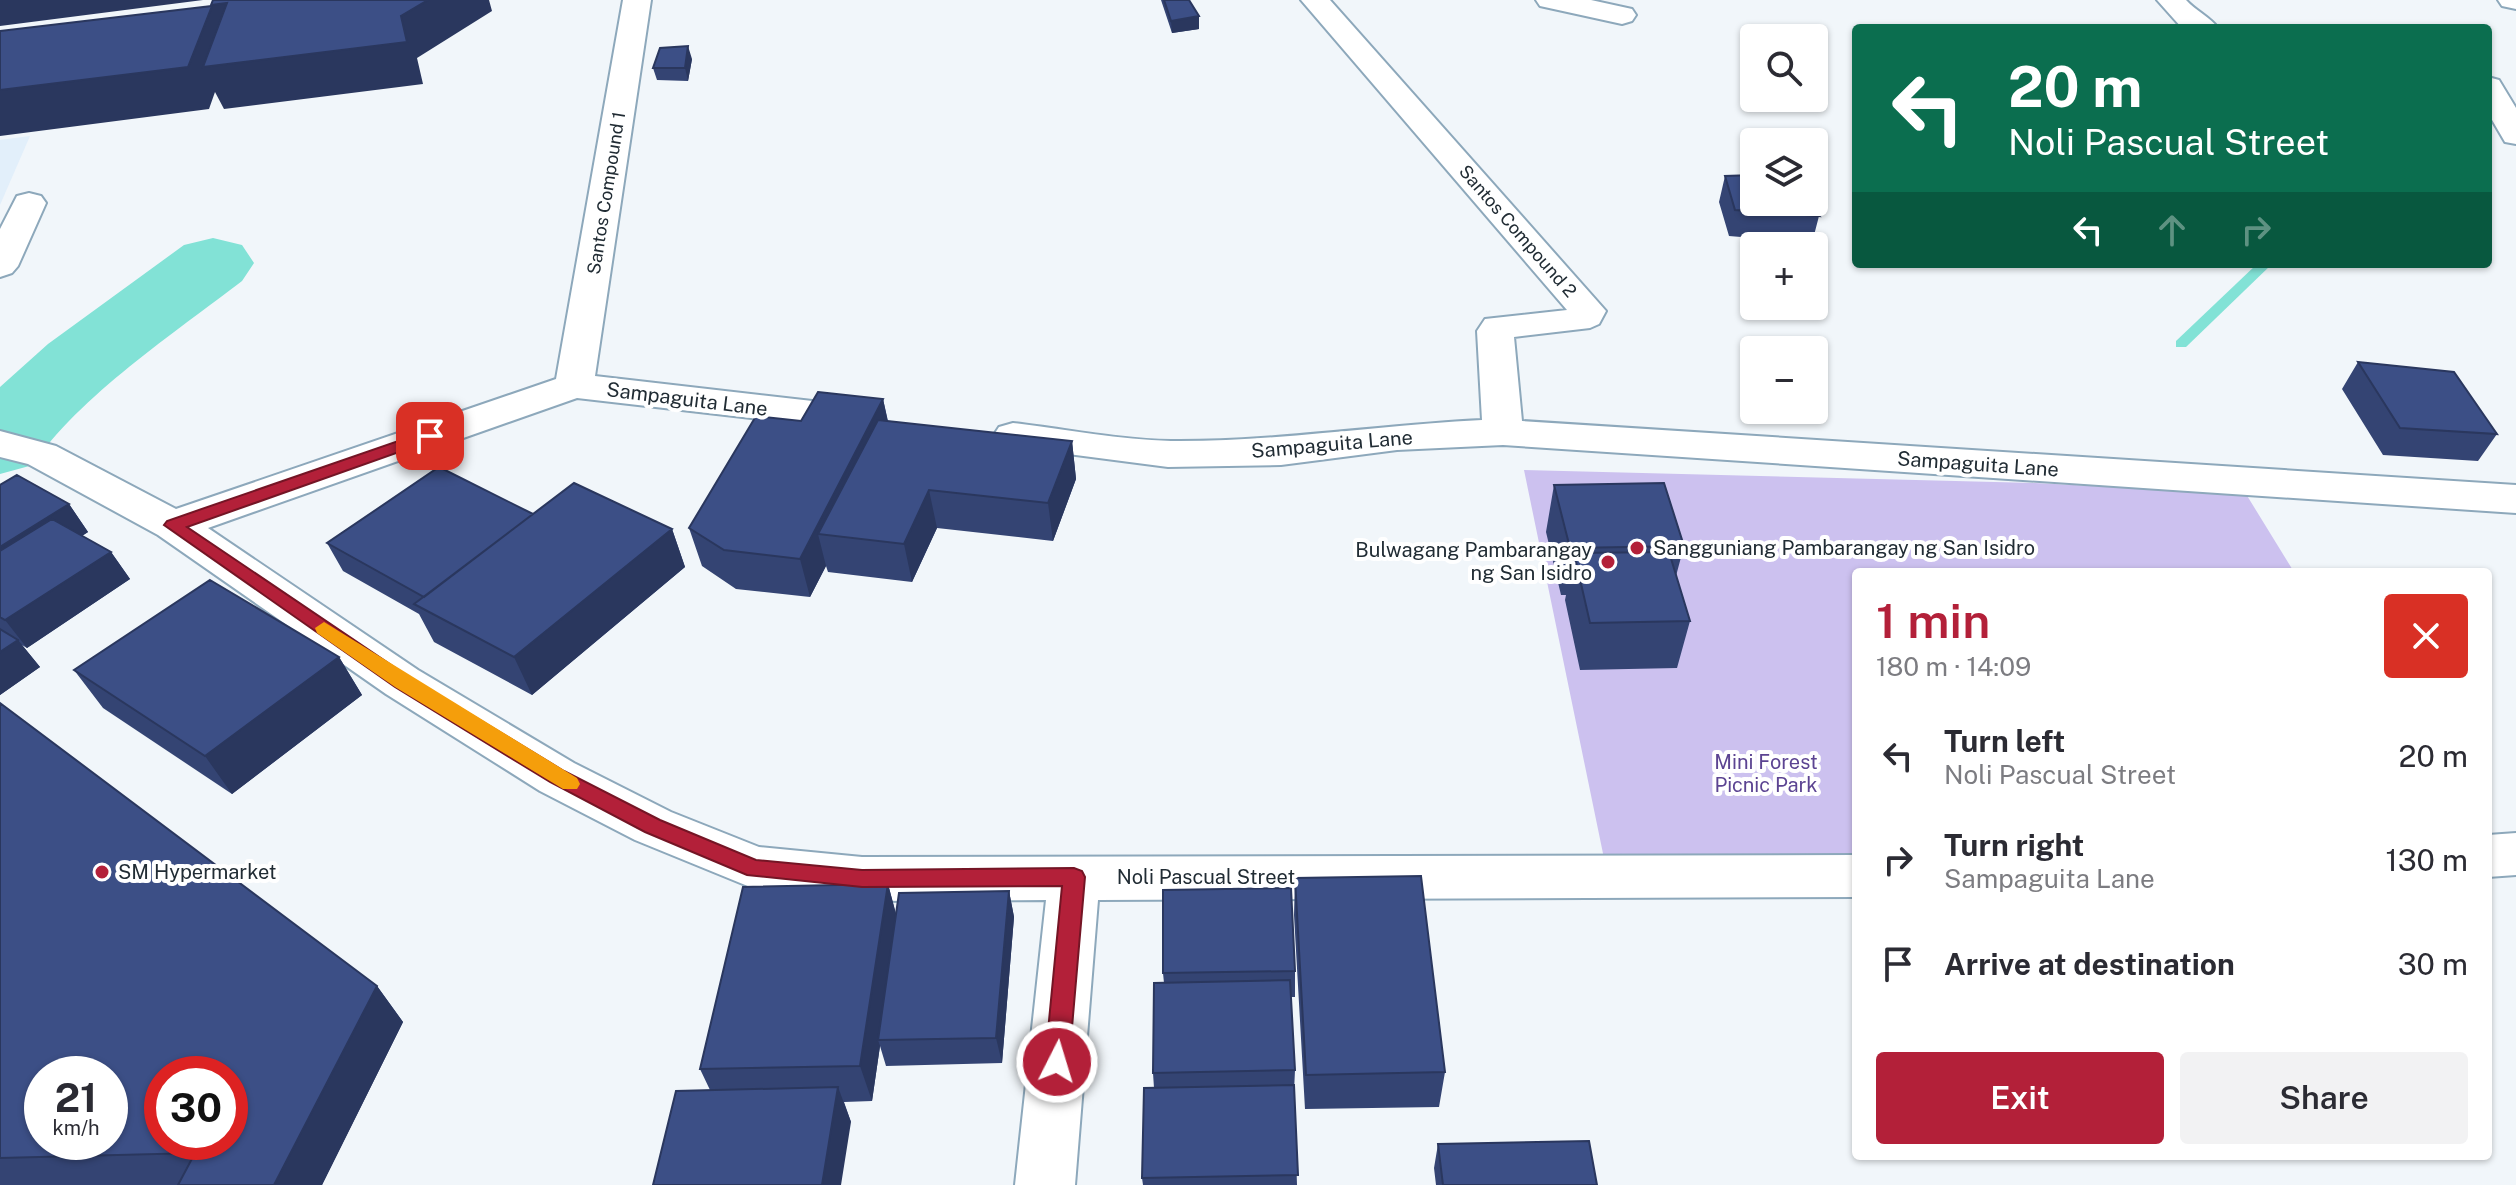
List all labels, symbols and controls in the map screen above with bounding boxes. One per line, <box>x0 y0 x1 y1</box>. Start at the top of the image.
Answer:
map controls <box>1740 24 1828 424</box>
button: search <box>1740 24 1828 112</box>
text: 20 m <box>2008 54 2142 120</box>
icon: left <box>1876 56 1980 160</box>
street label: Santos Compound 1 <box>583 110 629 276</box>
text: Noli Pascual Street <box>2008 121 2329 163</box>
button: layers <box>1740 128 1828 216</box>
street label: Santos Compound 2 <box>1455 161 1581 301</box>
icon: left <box>2066 208 2110 252</box>
icon: ahead <box>2150 208 2194 252</box>
icon: right <box>2234 208 2278 252</box>
button: + <box>1740 232 1828 320</box>
button: − <box>1740 336 1828 424</box>
street label: Sampaguita Lane <box>605 377 769 421</box>
pin <box>396 402 464 470</box>
icon: arrive <box>408 414 452 458</box>
street label: Sampaguita Lane <box>1250 425 1414 463</box>
street label: Sampaguita Lane <box>1896 446 2060 482</box>
place label: Sangguniang Pambarangay ng San Isidro <box>1653 536 2035 560</box>
place label: Bulwagang Pambarangay ng San Isidro <box>1355 538 1592 585</box>
marker: Sangguniang Pambarangay ng San Isidro <box>1628 539 1646 557</box>
marker: Bulwagang Pambarangay ng San Isidro <box>1599 553 1617 571</box>
text: 1 min <box>1876 592 1990 649</box>
button: close <box>2384 594 2468 678</box>
text: 180 m · 14:09 <box>1876 651 2031 682</box>
text: Turn left <box>1944 723 2065 759</box>
icon: left <box>1876 734 1920 778</box>
text: 20 m <box>2399 738 2468 774</box>
park label: Mini Forest Picnic Park <box>1714 750 1818 797</box>
text: Noli Pascual Street <box>1944 759 2176 790</box>
text: Turn right <box>1944 827 2084 863</box>
icon: right <box>1876 838 1920 882</box>
text: 130 m <box>2385 842 2468 878</box>
place label: SM Hypermarket <box>118 860 277 884</box>
marker: SM Hypermarket <box>93 863 111 881</box>
text: Sampaguita Lane <box>1944 863 2155 894</box>
street label: Noli Pascual Street <box>1117 865 1295 889</box>
icon: arrive <box>1876 942 1920 986</box>
text: Arrive at destination <box>1944 946 2235 982</box>
text: 30 m <box>2398 946 2468 982</box>
position arrow <box>1015 1020 1099 1104</box>
button: Exit <box>1876 1052 2164 1144</box>
button: Share <box>2180 1052 2468 1144</box>
speed limit sign: 30 <box>144 1056 248 1160</box>
text: 21 <box>55 1074 97 1121</box>
text: km/h <box>52 1116 100 1140</box>

